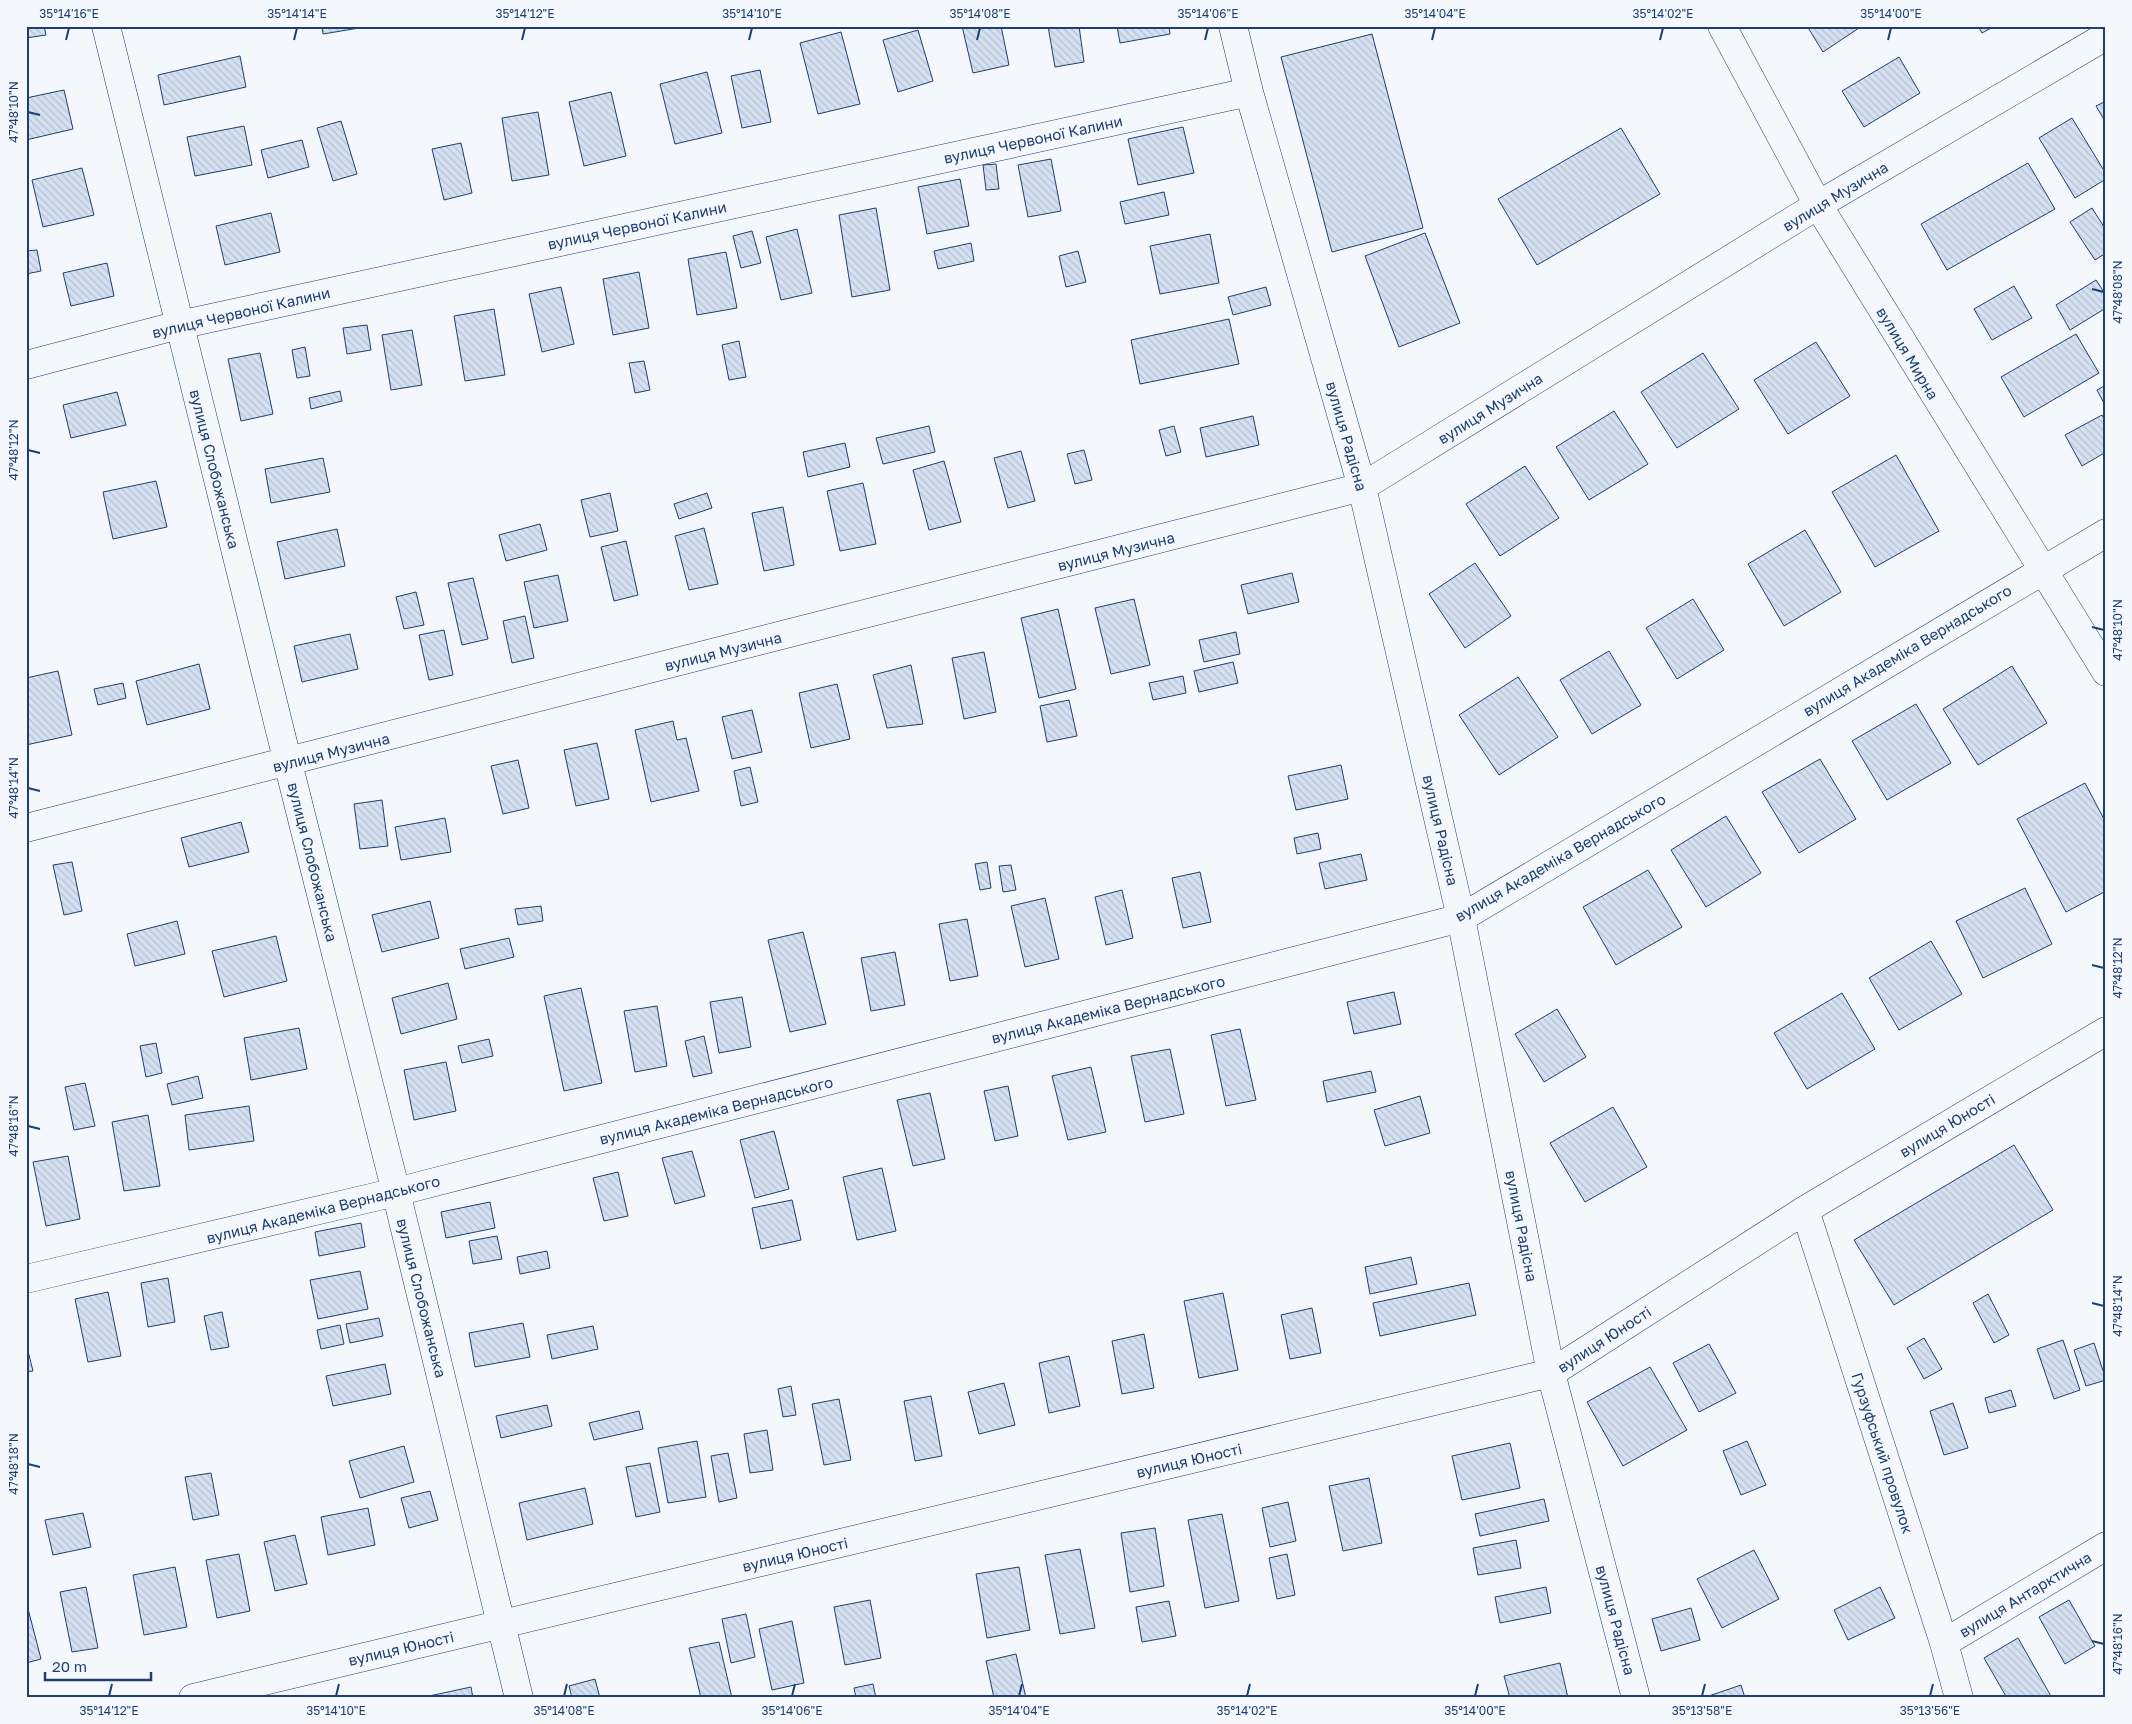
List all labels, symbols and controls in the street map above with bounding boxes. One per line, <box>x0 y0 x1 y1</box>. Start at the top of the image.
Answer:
text: 35°14'16"E <box>39 6 99 21</box>
text: 35°14'14"E <box>267 6 327 21</box>
text: 35°14'12"E <box>495 6 555 21</box>
text: 35°14'10"E <box>722 6 782 21</box>
text: 35°14'08"E <box>949 6 1011 21</box>
text: 35°14'06"E <box>1177 6 1239 21</box>
text: 35°14'04"E <box>1404 6 1466 21</box>
text: 35°14'02"E <box>1633 6 1693 21</box>
text: 35°14'00"E <box>1860 6 1922 21</box>
text: 47°48'10"N <box>6 81 21 143</box>
street label: вулиця Червоної Калини <box>942 111 1124 167</box>
street label: вулиця Музична <box>1779 157 1891 235</box>
street label: вулиця Червоної Калини <box>546 197 728 253</box>
text: 47°48'08"N <box>2110 260 2125 324</box>
street label: вулиця Червоної Калини <box>150 283 332 341</box>
street label: вулиця Мирна <box>1873 303 1943 403</box>
street label: вулиця Музична <box>1434 369 1546 447</box>
street label: вулиця Радісна <box>1323 379 1371 493</box>
street label: вулиця Слобожанська <box>186 387 244 551</box>
text: 47°48'12"N <box>6 419 21 481</box>
street label: вулиця Музична <box>1056 528 1176 574</box>
street label: вулиця Академіка Вернадського <box>1799 580 2015 720</box>
text: 47°48'10"N <box>2110 599 2125 661</box>
street label: вулиця Музична <box>663 628 783 674</box>
street label: вулиця Музична <box>271 729 391 775</box>
text: 47°48'14"N <box>6 757 21 819</box>
street label: вулиця Радісна <box>1420 773 1462 887</box>
street label: вулиця Слобожанська <box>284 780 342 944</box>
street label: вулиця Академіка Вернадського <box>1452 789 1668 925</box>
text: 47°48'12"N <box>2110 937 2125 999</box>
street label: вулиця Академіка Вернадського <box>989 971 1227 1047</box>
street label: вулиця Академіка Вернадського <box>597 1072 835 1148</box>
street label: вулиця Юності <box>1896 1089 1998 1161</box>
text: 47°48'16"N <box>6 1095 21 1157</box>
street label: вулиця Радісна <box>1502 1169 1542 1283</box>
street label: вулиця Академіка Вернадського <box>204 1171 442 1247</box>
street label: вулиця Слобожанська <box>393 1216 451 1380</box>
text: 47°48'14"N <box>2110 1275 2125 1337</box>
street label: вулиця Юності <box>1554 1302 1654 1376</box>
street label: Гурзуфський провулок <box>1848 1370 1918 1536</box>
text: 47°48'18"N <box>6 1433 21 1495</box>
street label: вулиця Юності <box>1134 1439 1244 1481</box>
street label: вулиця Юності <box>740 1533 850 1575</box>
street label: вулиця Антарктична <box>1956 1547 2094 1641</box>
street label: вулиця Радісна <box>1593 1563 1639 1677</box>
text: 47°48'16"N <box>2110 1613 2125 1675</box>
street label: вулиця Юності <box>346 1627 456 1669</box>
scale bar <box>45 1649 151 1681</box>
text: 20 m <box>52 1657 87 1675</box>
text: 35°14'12"E <box>79 1703 139 1718</box>
text: 35°14'10"E <box>306 1703 366 1718</box>
text: 35°14'08"E <box>533 1703 595 1718</box>
text: 35°14'06"E <box>761 1703 823 1718</box>
text: 35°14'04"E <box>988 1703 1050 1718</box>
text: 35°14'02"E <box>1217 1703 1277 1718</box>
text: 35°14'00"E <box>1444 1703 1506 1718</box>
text: 35°13'58"E <box>1672 1703 1732 1718</box>
text: 35°13'56"E <box>1900 1703 1960 1718</box>

